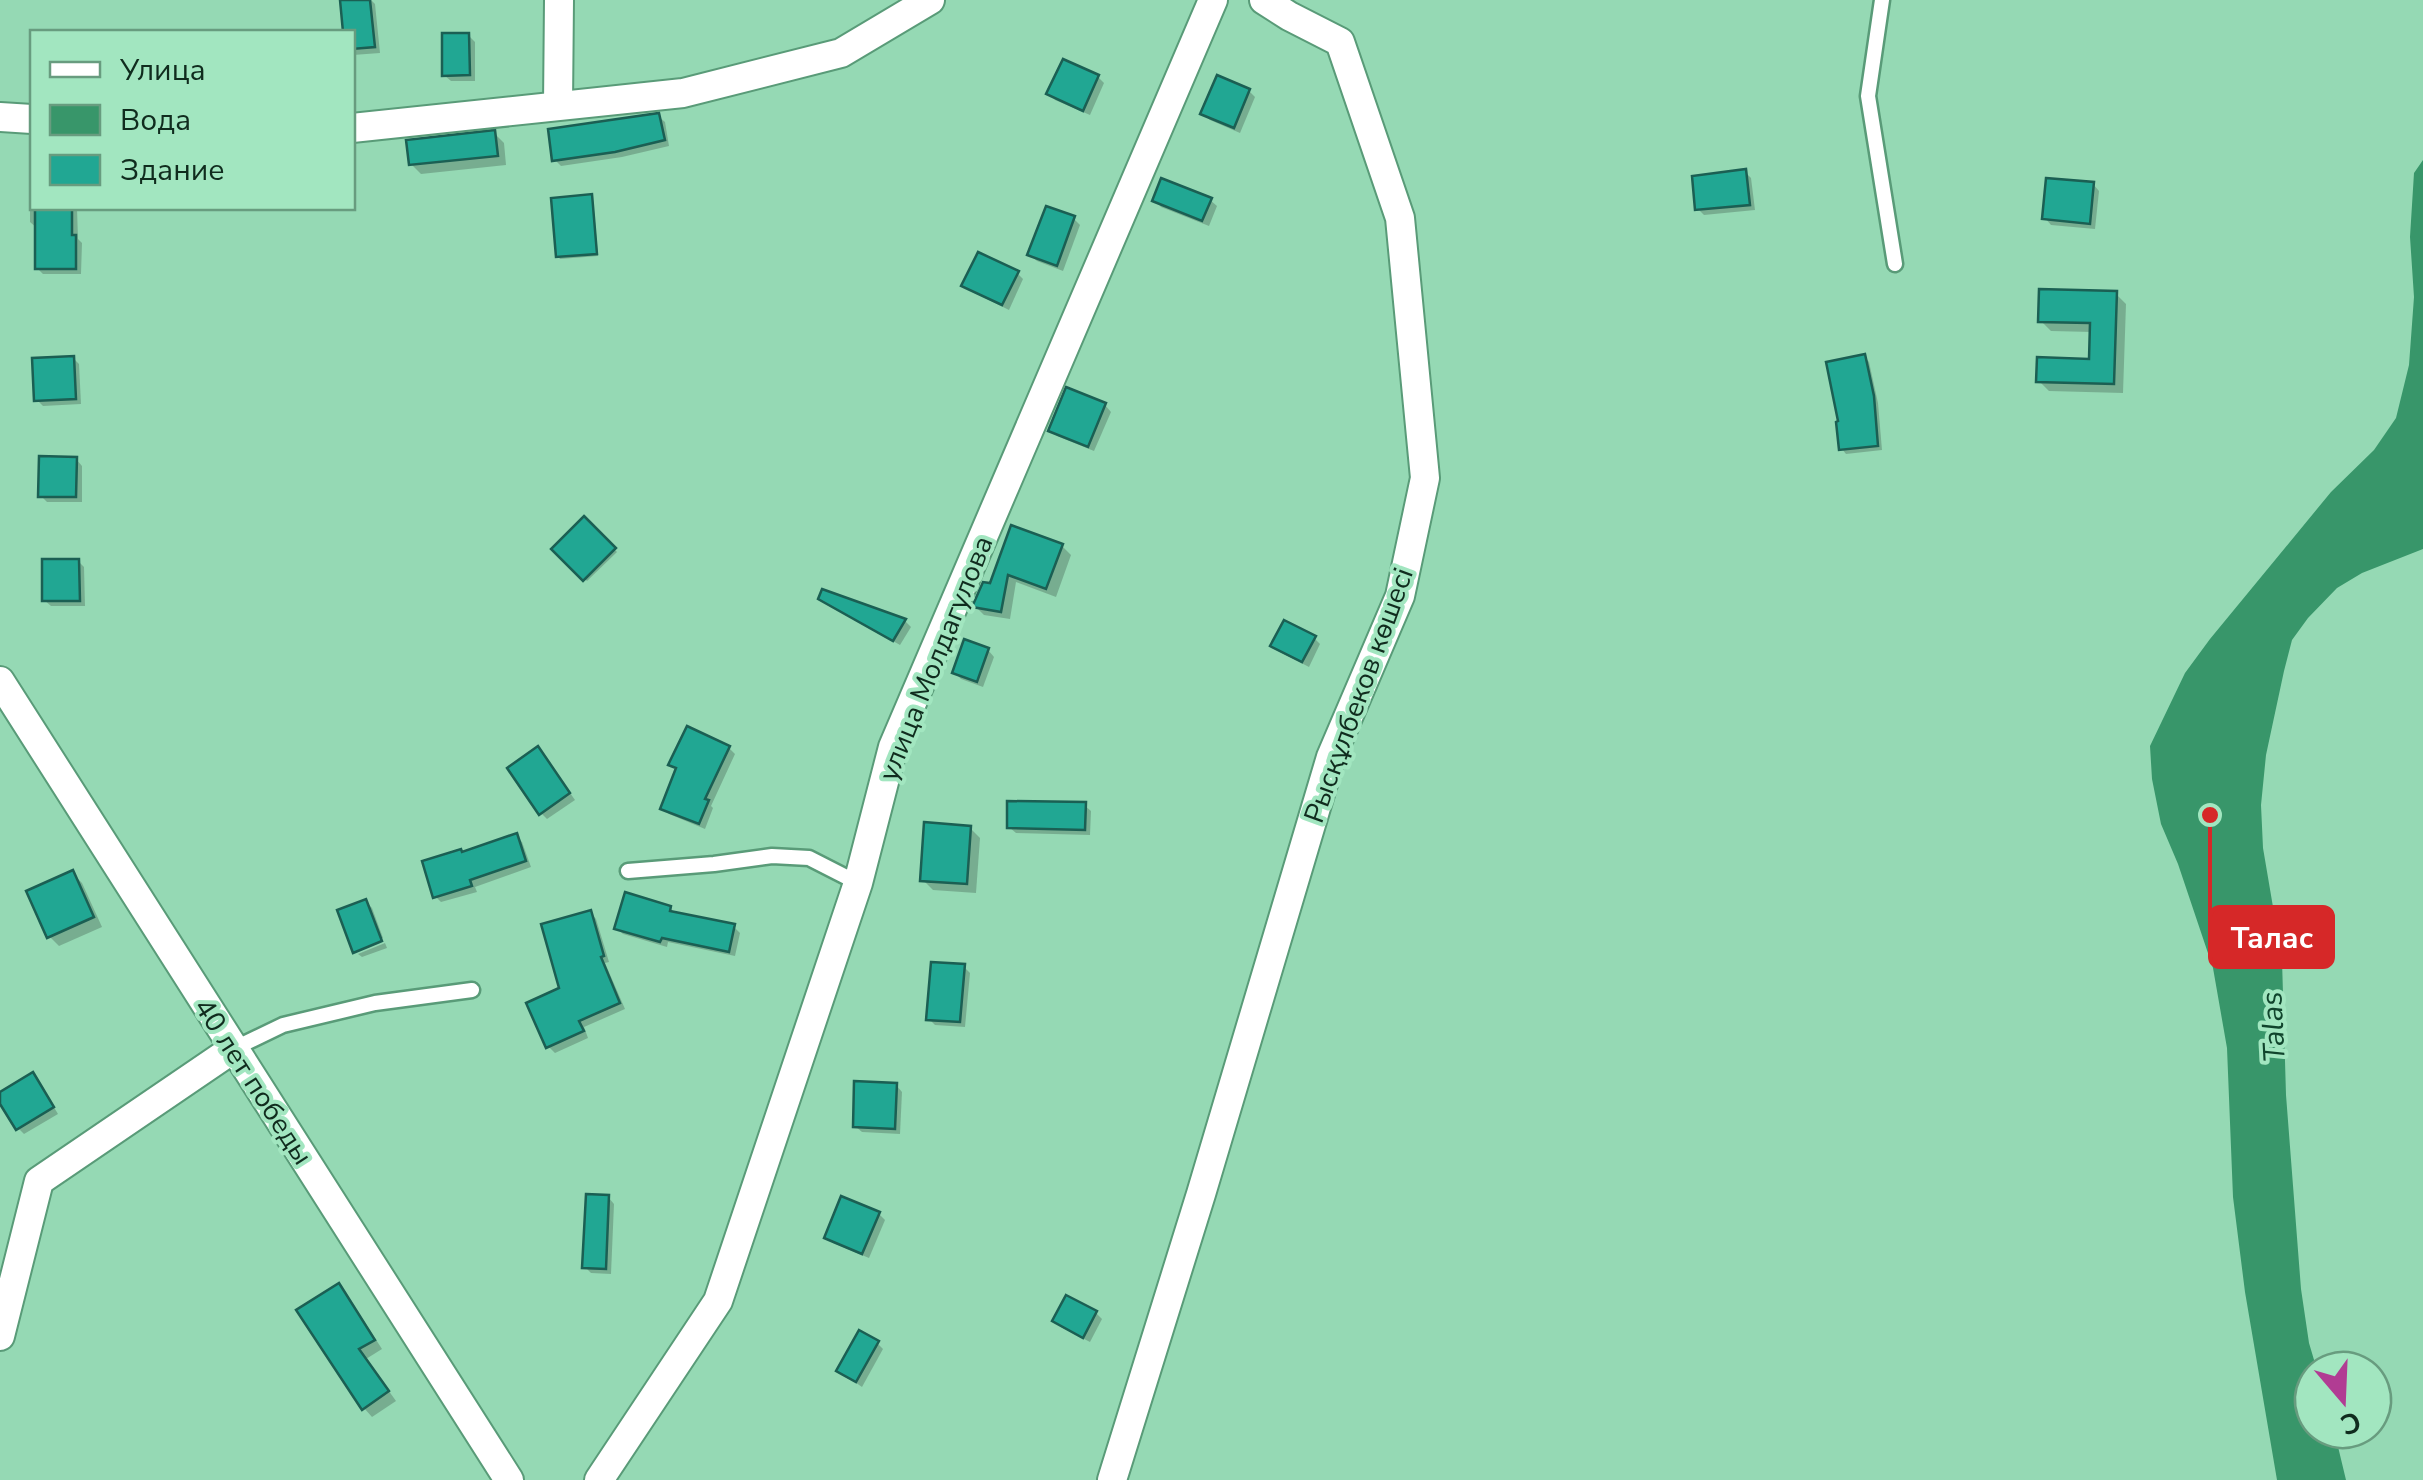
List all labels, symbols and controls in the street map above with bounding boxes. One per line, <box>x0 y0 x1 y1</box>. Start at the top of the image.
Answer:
legend <box>30 30 355 210</box>
text: Улица <box>119 50 206 91</box>
text: Вода <box>120 100 191 141</box>
text: Здание <box>120 150 225 191</box>
street label: улица Молдагулова <box>869 530 1002 786</box>
street label: Рысқұлбеков көшесі <box>1295 562 1423 828</box>
callout: Талас <box>2210 907 2333 967</box>
text: Талас <box>2231 918 2314 959</box>
street label: 40 лет победы <box>185 991 321 1172</box>
water label: Talas <box>2251 991 2296 1063</box>
north arrow <box>2293 1350 2393 1450</box>
text: С <box>2336 1402 2366 1444</box>

